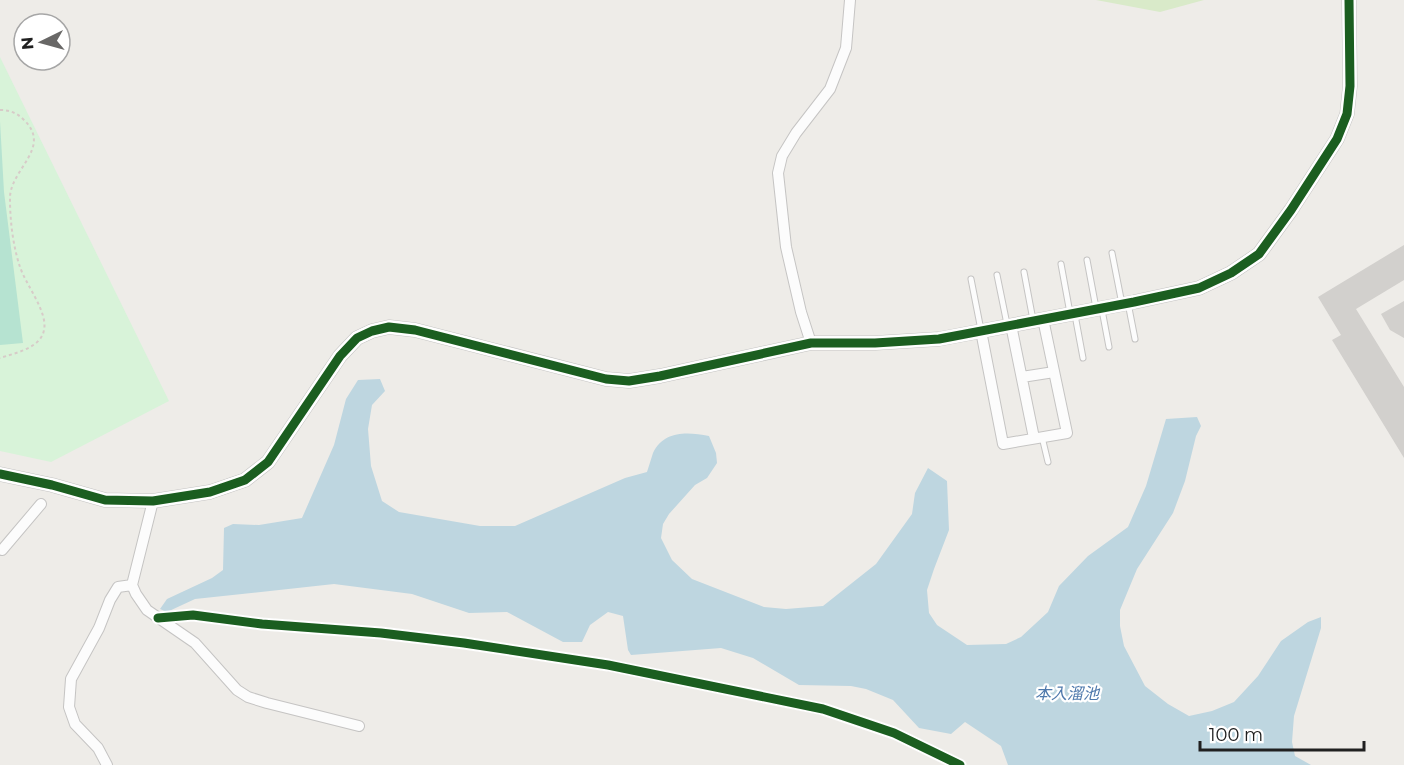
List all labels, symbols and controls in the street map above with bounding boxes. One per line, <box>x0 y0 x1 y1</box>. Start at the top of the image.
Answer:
north arrow <box>12 12 72 72</box>
text: N <box>18 36 38 51</box>
water label: 本入溜池 <box>1035 684 1101 703</box>
scale bar <box>1200 714 1364 752</box>
text: 100 m <box>1209 724 1263 746</box>

